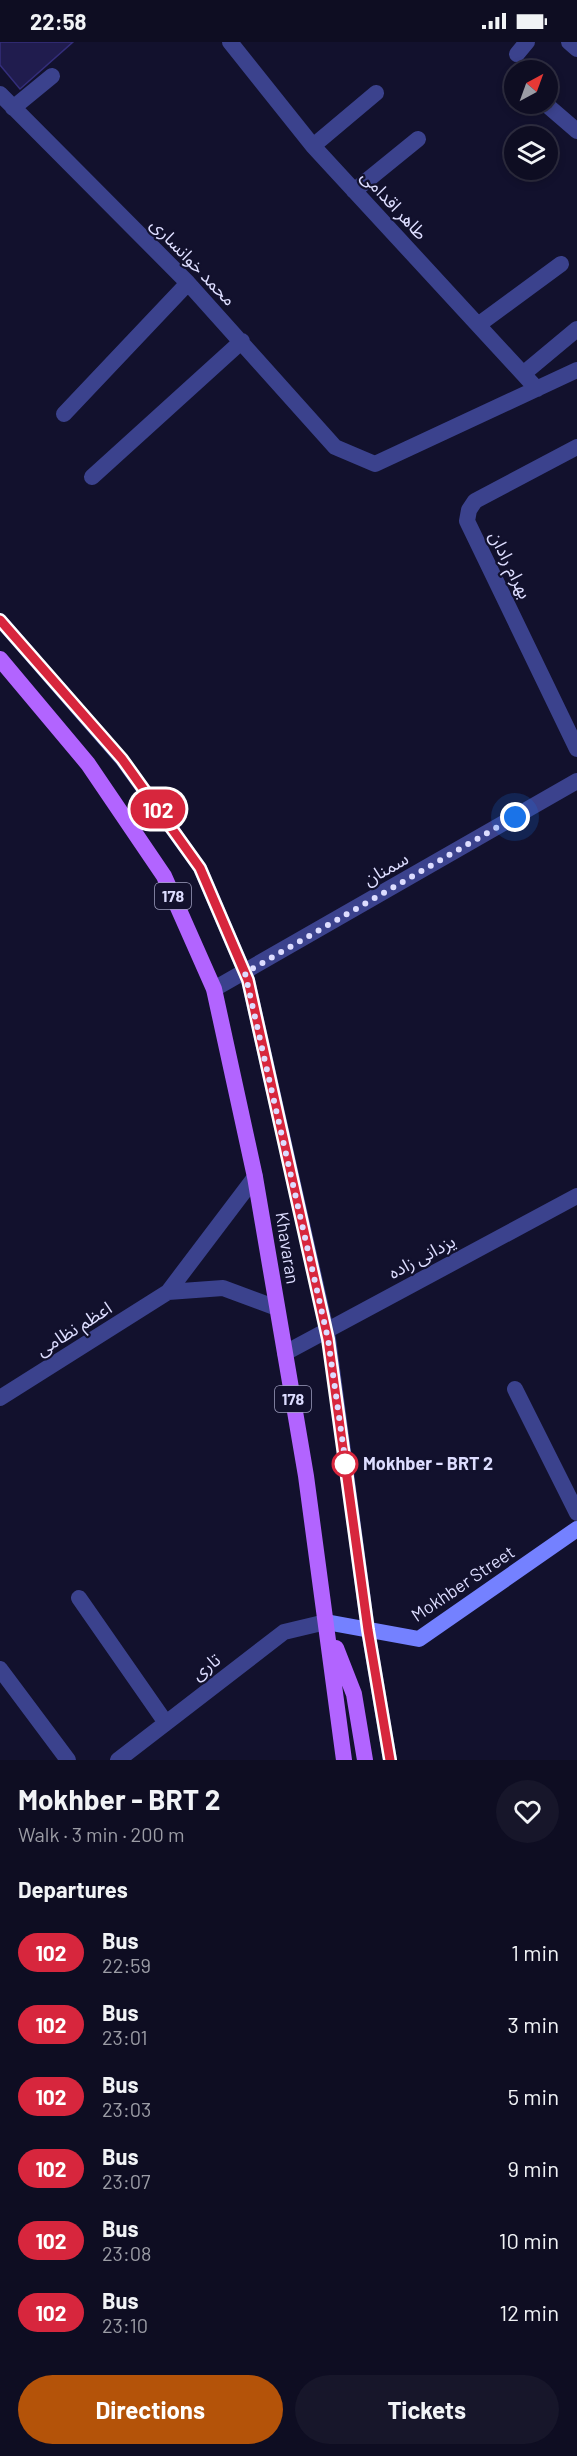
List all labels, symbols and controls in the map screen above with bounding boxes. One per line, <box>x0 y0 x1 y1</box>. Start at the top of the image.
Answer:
text: 22:58 <box>30 8 86 34</box>
north arrow <box>504 60 558 114</box>
map controls <box>504 60 558 180</box>
button: layers <box>504 126 558 180</box>
street label: طاهر اقدامی <box>356 165 433 244</box>
street label: محمد خوانساری <box>146 213 241 310</box>
street label: بهرام رادان <box>481 527 537 604</box>
line badge: 102 <box>124 790 192 828</box>
text: 102 <box>142 797 174 822</box>
your location <box>500 802 530 832</box>
street label: سمنان <box>359 847 412 891</box>
road number: 178 <box>155 883 191 909</box>
street label: Khavaran <box>271 1210 305 1285</box>
street label: یزدانی زاده <box>384 1229 459 1284</box>
street label: اعظم نظامی <box>31 1296 117 1363</box>
road number: 178 <box>275 1386 311 1412</box>
marker: Mokhber - BRT 2 <box>332 1451 358 1477</box>
place label: Mokhber - BRT 2 <box>363 1452 493 1474</box>
street label: Mokhber Street <box>407 1541 518 1626</box>
street label: تاری <box>186 1648 225 1685</box>
button: heart <box>496 1780 559 1843</box>
text: Mokhber - BRT 2 <box>18 1782 220 1816</box>
text: Walk · 3 min · 200 m <box>18 1822 184 1846</box>
text: Departures <box>18 1876 128 1902</box>
text: Bus <box>102 1927 139 1953</box>
text: 1 min <box>511 1939 559 1965</box>
text: 102 <box>35 1940 67 1965</box>
text: 22:59 <box>102 1953 151 1977</box>
text: Bus <box>102 1999 139 2025</box>
text: 3 min <box>508 2011 559 2037</box>
text: 102 <box>35 2012 67 2037</box>
text: 23:01 <box>102 2025 147 2049</box>
text: Bus <box>102 2071 139 2097</box>
text: 5 min <box>508 2083 559 2109</box>
text: 102 <box>35 2084 67 2109</box>
text: 23:03 <box>102 2097 151 2121</box>
text: Bus <box>102 2143 139 2169</box>
text: 9 min <box>507 2155 559 2181</box>
text: 102 <box>35 2156 67 2181</box>
text: 23:07 <box>102 2169 150 2193</box>
text: Bus <box>102 2215 139 2241</box>
text: 10 min <box>499 2227 559 2253</box>
text: 102 <box>35 2228 67 2253</box>
text: 23:08 <box>102 2241 151 2265</box>
text: Bus <box>102 2287 139 2313</box>
text: 12 min <box>499 2299 559 2325</box>
text: 102 <box>35 2300 67 2325</box>
text: 23:10 <box>102 2313 148 2337</box>
button: Directions <box>18 2375 283 2444</box>
button: Tickets <box>295 2375 559 2444</box>

